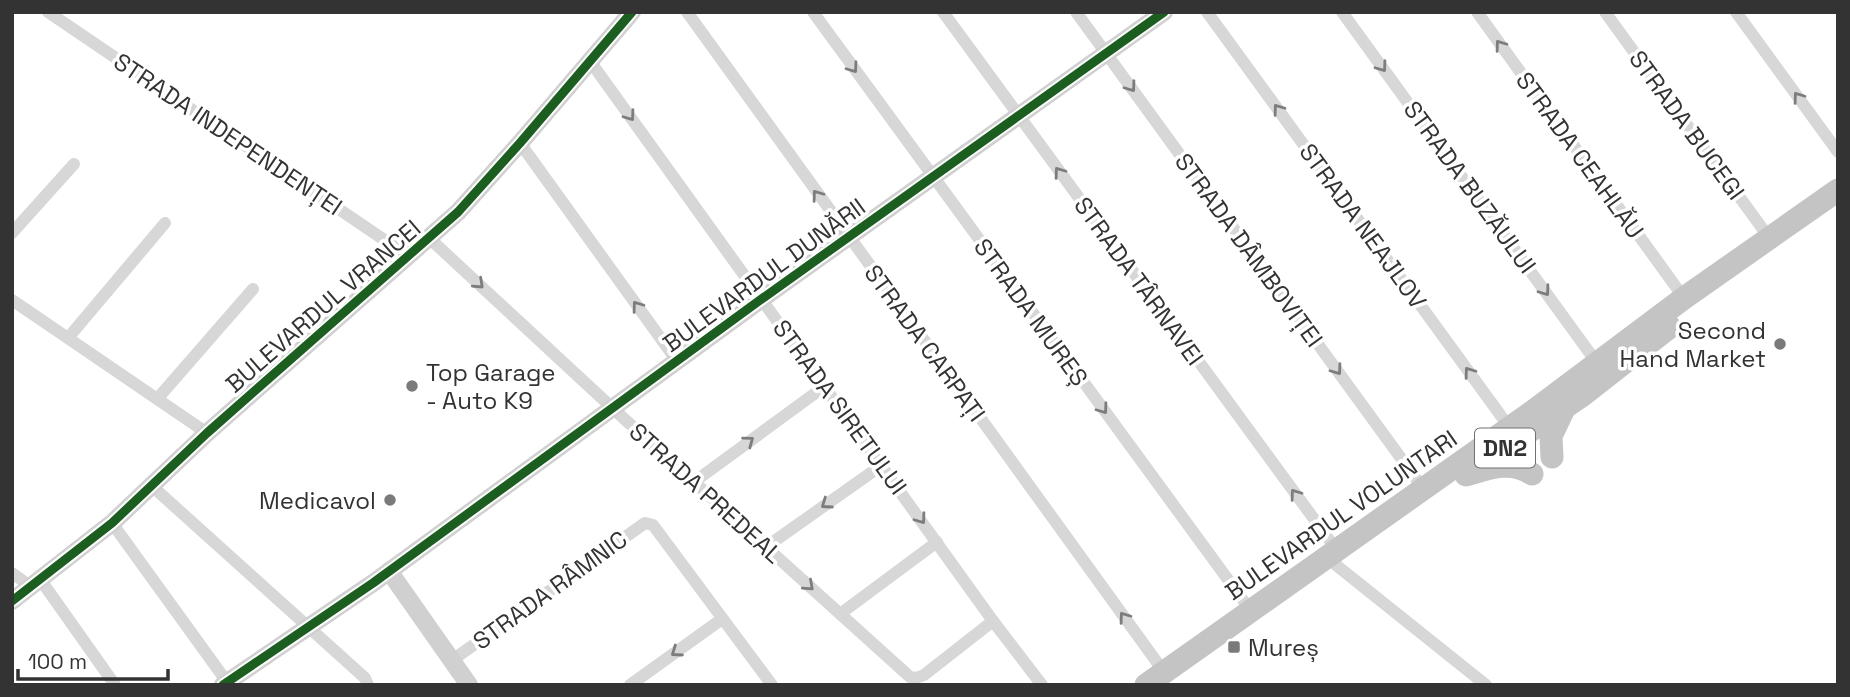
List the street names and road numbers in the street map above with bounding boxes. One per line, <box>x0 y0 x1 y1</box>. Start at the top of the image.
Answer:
street label: STRADA BUCEGI <box>1622 44 1752 206</box>
street label: STRADA INDEPENDENȚEI <box>108 46 348 222</box>
street label: STRADA CEAHLĂU <box>1509 66 1651 244</box>
street label: STRADA BUZĂULUI <box>1397 95 1543 279</box>
street label: STRADA NEAJLOV <box>1293 137 1434 315</box>
street label: STRADA DÂMBOVIȚEI <box>1168 147 1330 353</box>
street label: BULEVARDUL DUNĂRII <box>657 191 871 359</box>
street label: STRADA TÂRNAVEI <box>1067 191 1211 371</box>
street label: BULEVARDUL VRANCEI <box>219 213 427 399</box>
street label: STRADA MUREȘ <box>967 232 1095 392</box>
street label: STRADA CARPAȚI <box>858 258 992 428</box>
street label: STRADA SIRETULUI <box>766 313 914 501</box>
street label: STRADA PREDEAL <box>623 416 789 570</box>
street label: BULEVARDUL VOLUNTARI <box>1219 423 1463 607</box>
road number: DN2 <box>1475 428 1535 468</box>
street label: STRADA RÂMNIC <box>467 524 633 656</box>

